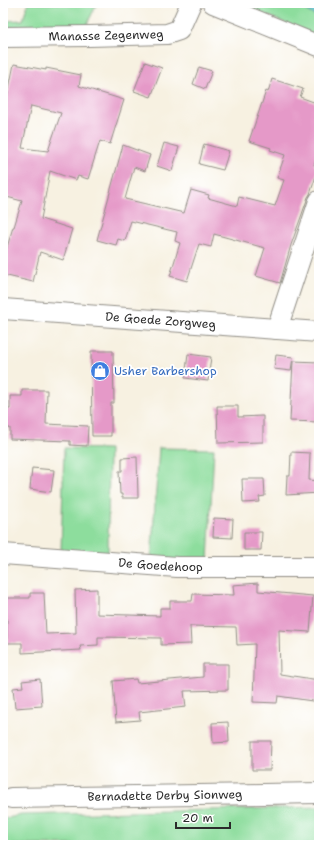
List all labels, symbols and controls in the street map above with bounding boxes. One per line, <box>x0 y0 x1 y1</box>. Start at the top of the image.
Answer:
street label: Manasse Zegenweg <box>48 26 164 44</box>
street label: De Goede Zorgweg <box>105 308 216 332</box>
shop icon: Usher Barbershop <box>89 360 111 382</box>
place label: Usher Barbershop <box>114 363 217 379</box>
street label: De Goedehoop <box>118 555 203 575</box>
street label: Bernadette Derby Sionweg <box>87 786 243 805</box>
scale bar <box>176 804 230 830</box>
text: 20 m <box>182 810 213 826</box>

